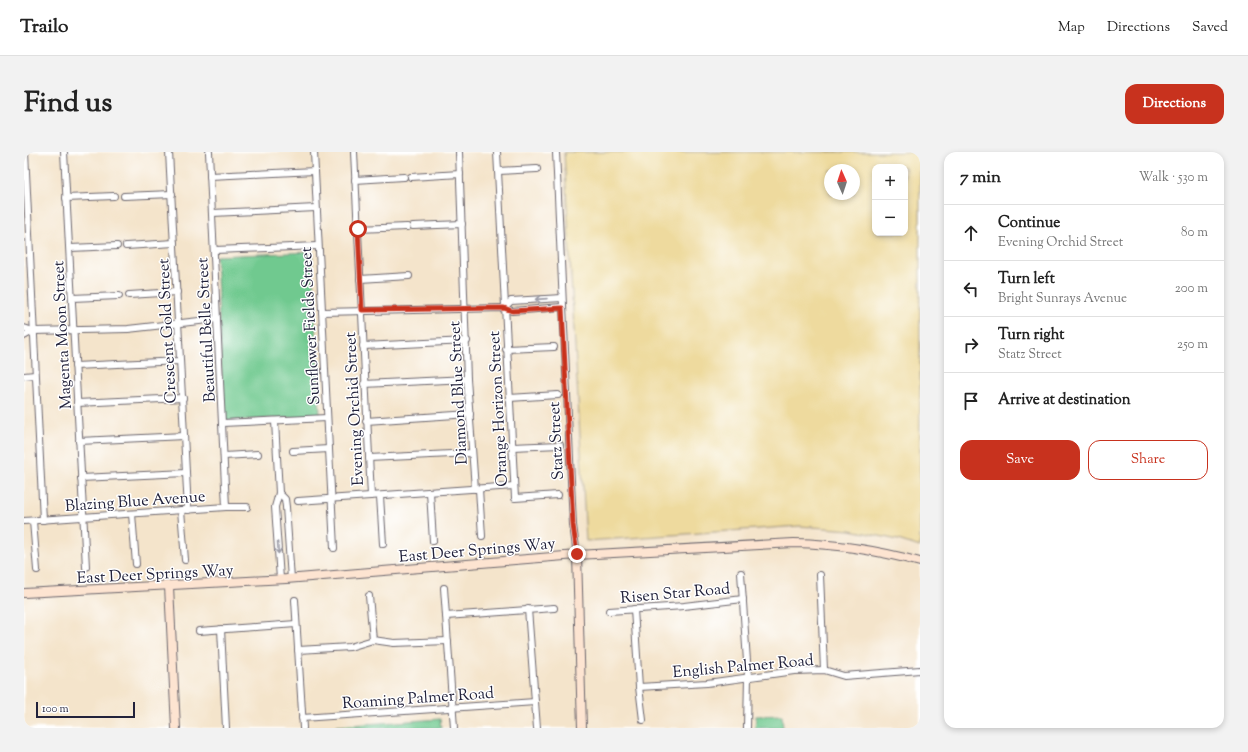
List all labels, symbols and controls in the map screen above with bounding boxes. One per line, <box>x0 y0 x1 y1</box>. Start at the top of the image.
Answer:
text: Trailo <box>20 14 68 41</box>
text: Map <box>1058 18 1085 38</box>
text: Directions <box>1107 18 1170 38</box>
text: Saved <box>1192 18 1228 38</box>
text: Find us <box>24 84 112 124</box>
button: Directions <box>1125 84 1224 124</box>
north arrow <box>824 164 860 200</box>
map controls <box>872 164 908 236</box>
button: + <box>872 164 908 200</box>
text: 7 min <box>960 166 1001 190</box>
text: Walk · 530 m <box>1139 169 1208 187</box>
button: − <box>872 200 908 236</box>
text: Continue <box>998 213 1060 234</box>
route start <box>349 220 367 238</box>
icon: ahead <box>960 222 982 244</box>
text: 80 m <box>1181 224 1208 242</box>
text: Evening Orchid Street <box>998 234 1123 252</box>
street label: Sunflower Fields Street <box>296 246 327 406</box>
street label: Beautiful Belle Street <box>192 256 223 403</box>
street label: Crescent Gold Street <box>153 257 184 404</box>
street label: Magenta Moon Street <box>48 259 79 410</box>
text: Turn left <box>998 269 1055 290</box>
icon: left <box>960 278 982 300</box>
text: 200 m <box>1175 280 1208 298</box>
text: Bright Sunrays Avenue <box>998 290 1127 308</box>
one-way arrow <box>535 295 548 303</box>
street label: Diamond Blue Street <box>444 320 475 465</box>
text: Turn right <box>998 325 1064 346</box>
street label: Orange Horizon Street <box>484 330 515 487</box>
street label: Evening Orchid Street <box>340 331 371 486</box>
icon: right <box>960 334 982 356</box>
text: 250 m <box>1177 336 1208 354</box>
text: Statz Street <box>998 346 1062 364</box>
icon: arrive <box>960 390 982 412</box>
text: Arrive at destination <box>998 390 1131 411</box>
street label: Statz Street <box>544 401 571 481</box>
button: Save <box>960 440 1080 480</box>
button: Share <box>1088 440 1208 480</box>
street label: Blazing Blue Avenue <box>64 486 206 519</box>
street label: East Deer Springs Way <box>398 533 556 570</box>
one-way arrow <box>275 541 282 554</box>
route end <box>568 545 586 563</box>
street label: East Deer Springs Way <box>76 560 234 591</box>
street label: Risen Star Road <box>619 578 731 611</box>
street label: English Palmer Road <box>672 650 815 685</box>
street label: Roaming Palmer Road <box>342 683 495 716</box>
scale bar <box>36 700 135 719</box>
text: 100 m <box>42 701 69 717</box>

